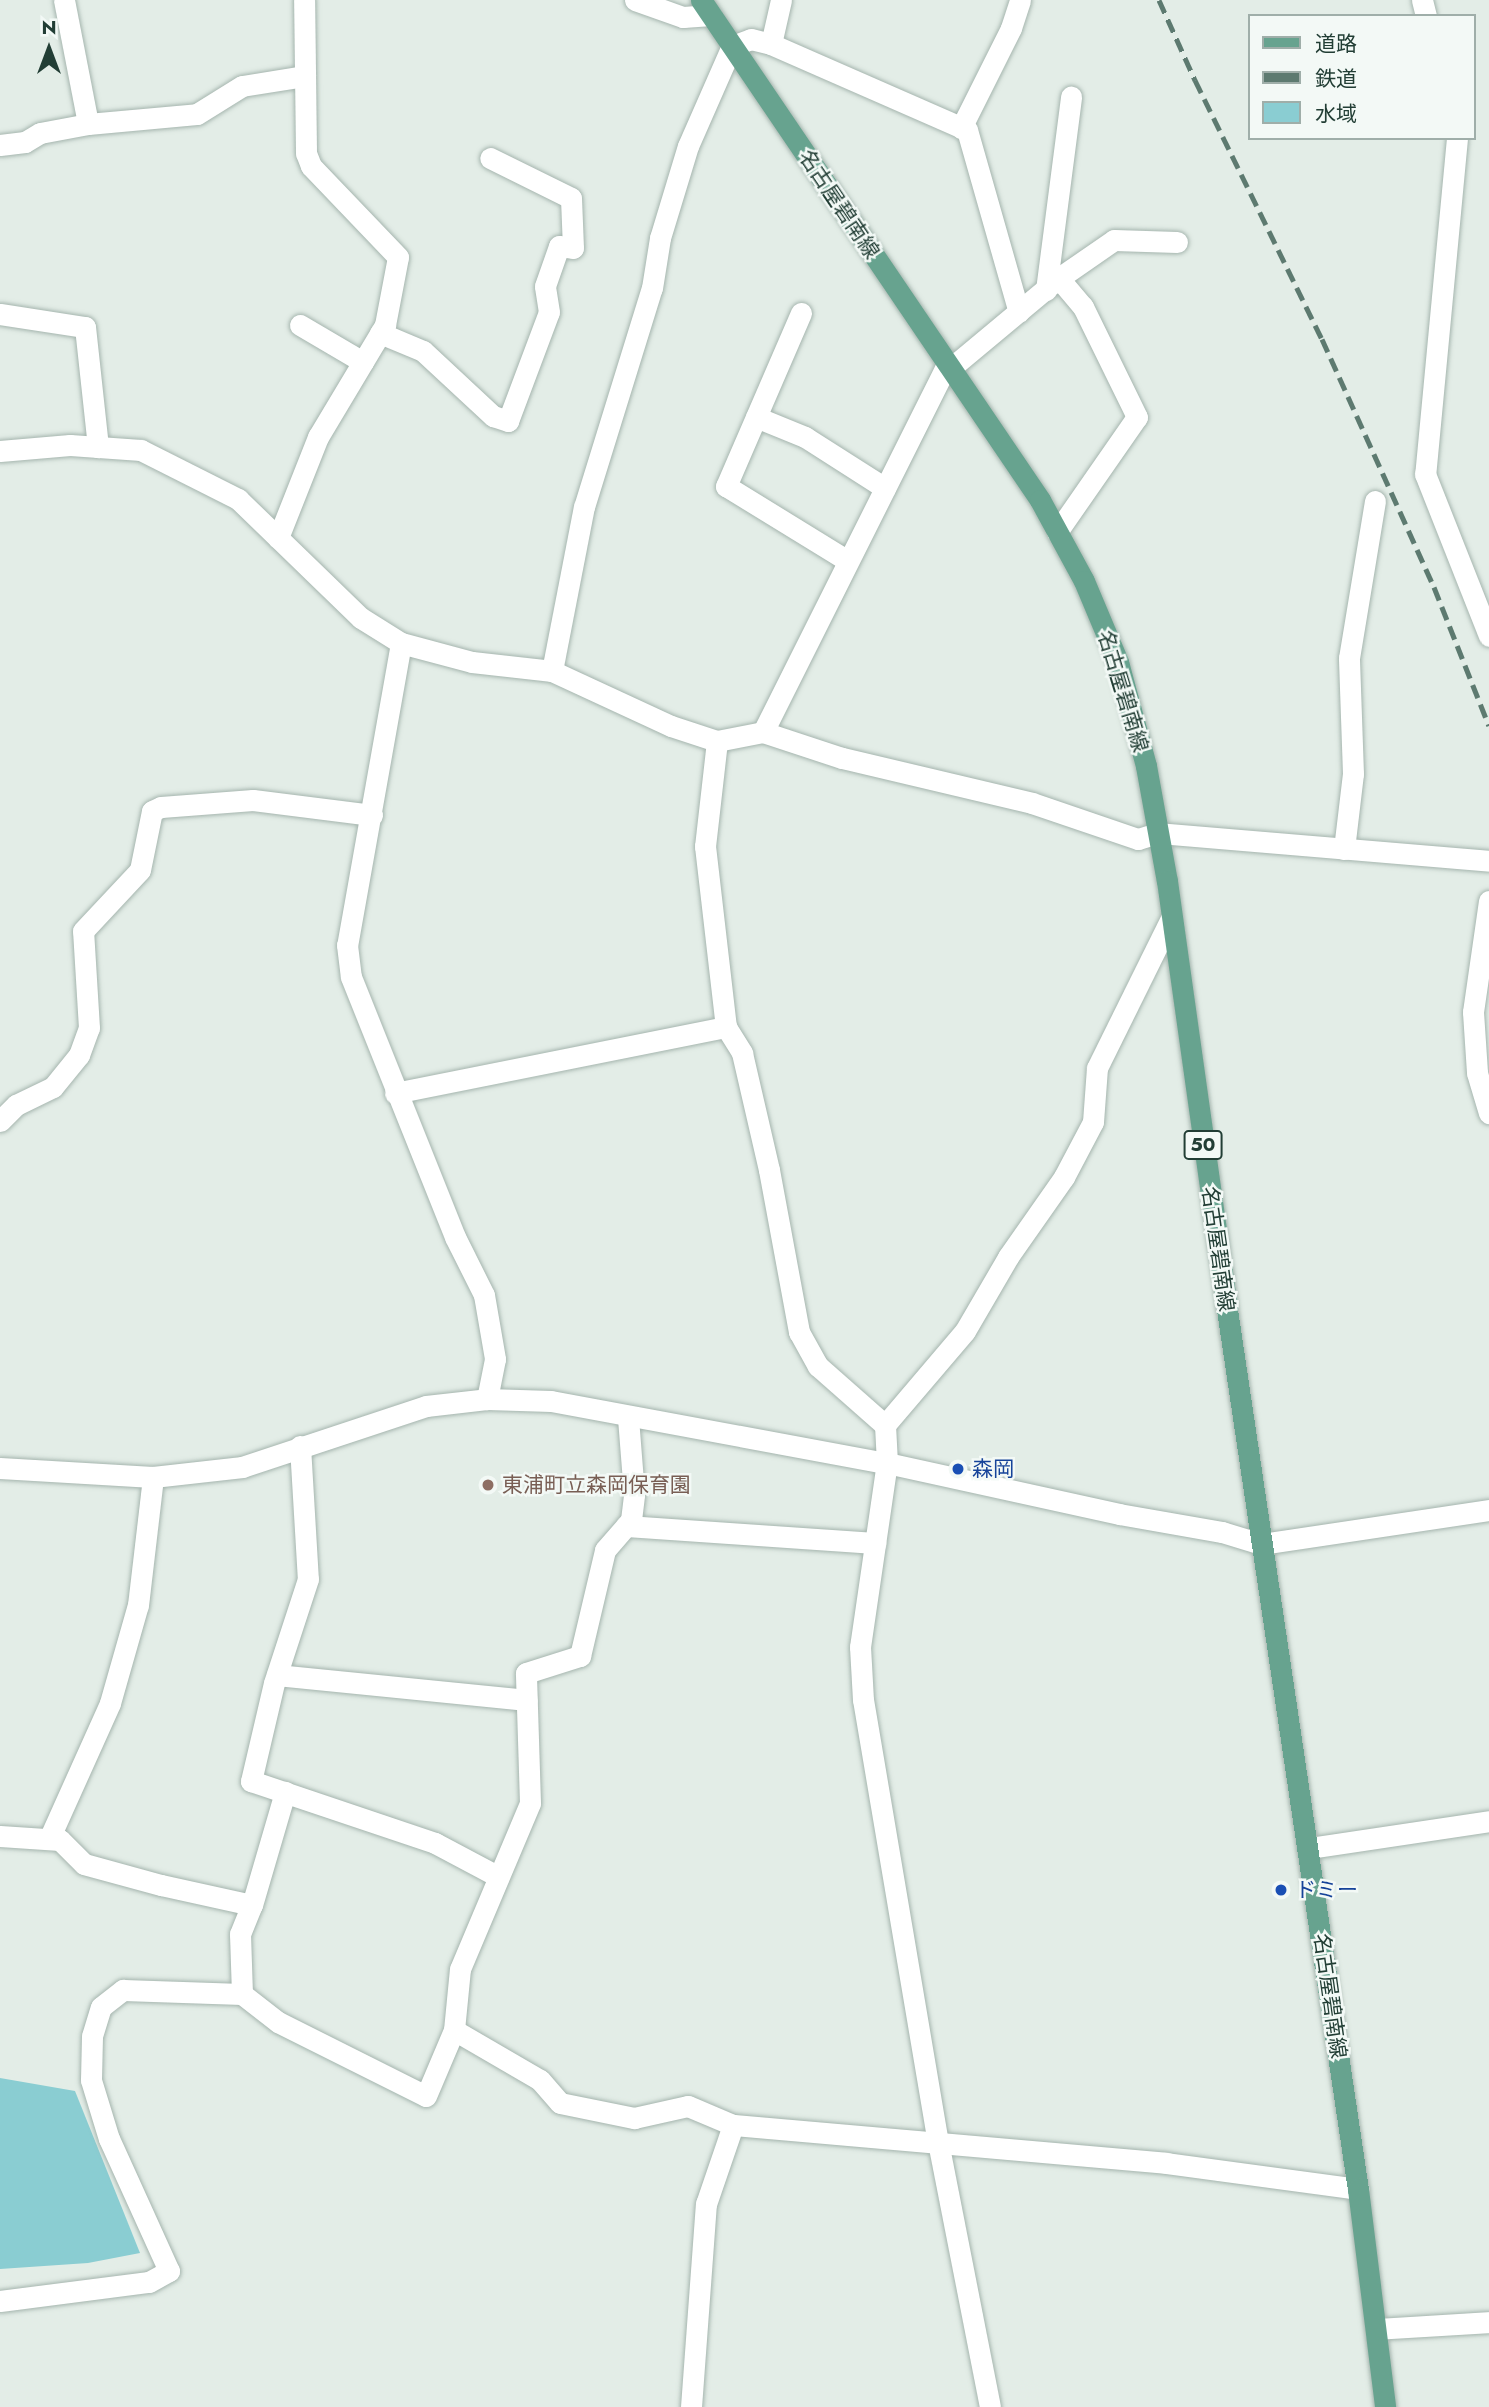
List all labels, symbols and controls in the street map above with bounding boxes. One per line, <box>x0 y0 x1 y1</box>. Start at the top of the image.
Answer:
north arrow <box>14 14 84 84</box>
text: N <box>41 14 57 41</box>
legend <box>1248 14 1475 140</box>
text: 道路 <box>1315 29 1357 59</box>
text: 鉄道 <box>1315 64 1357 94</box>
text: 水域 <box>1315 99 1357 129</box>
street label: 名古屋碧南線 <box>793 145 885 263</box>
street label: 名古屋碧南線 <box>1093 627 1153 755</box>
road number: 50 <box>1182 1130 1224 1161</box>
street label: 名古屋碧南線 <box>1197 1185 1239 1313</box>
place label: 森岡 <box>972 1456 1014 1482</box>
marker: 森岡 <box>950 1461 966 1477</box>
place label: 東浦町立森岡保育園 <box>502 1472 691 1498</box>
marker: 東浦町立森岡保育園 <box>480 1477 496 1493</box>
place label: ドミー <box>1295 1877 1358 1903</box>
marker: ドミー <box>1273 1882 1289 1898</box>
street label: 名古屋碧南線 <box>1309 1932 1351 2060</box>

